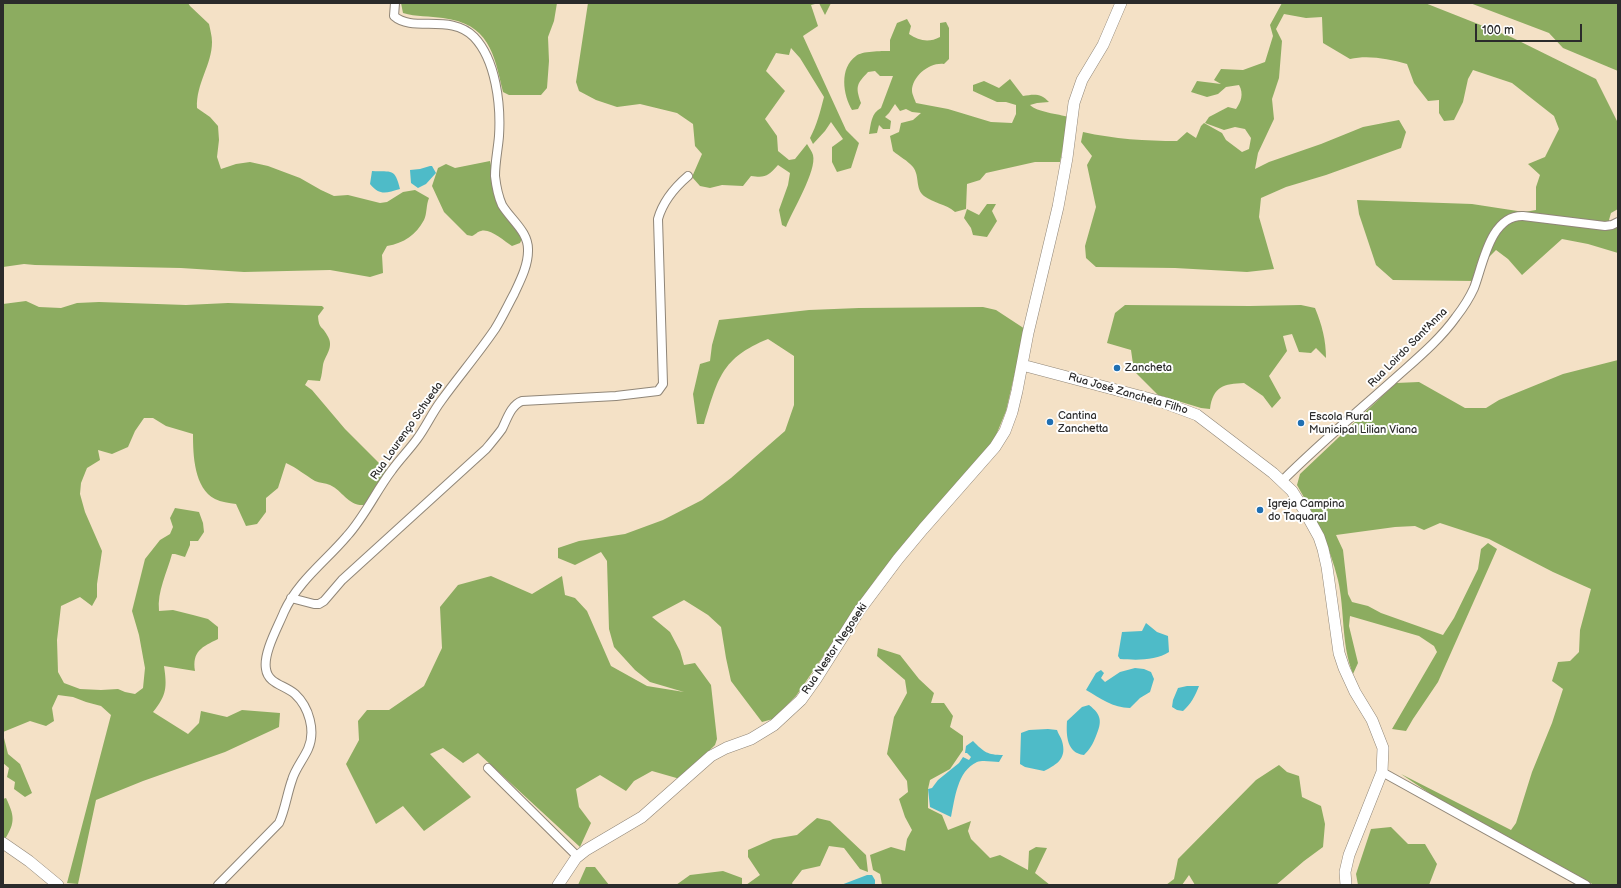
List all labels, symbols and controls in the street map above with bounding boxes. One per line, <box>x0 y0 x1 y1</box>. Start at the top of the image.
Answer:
scale bar <box>1477 16 1584 42</box>
text: 100 m <box>1482 23 1514 38</box>
street label: Rua Loirdo Sant'Anna <box>1366 306 1450 390</box>
place label: Zancheta <box>1125 361 1172 375</box>
marker: Zancheta <box>1112 363 1122 373</box>
street label: Rua José Zancheta Filho <box>1067 371 1189 417</box>
street label: Rua Lourenço Schueda <box>368 379 446 483</box>
place label: Cantina Zanchetta <box>1058 409 1108 435</box>
place label: Escola Rural Municipal Lilian Viana <box>1309 410 1417 436</box>
marker: Cantina Zanchetta <box>1045 417 1055 427</box>
marker: Escola Rural Municipal Lilian Viana <box>1296 418 1306 428</box>
place label: Igreja Campina do Taquaral <box>1268 497 1344 523</box>
marker: Igreja Campina do Taquaral <box>1255 505 1265 515</box>
street label: Rua Nestor Negoseki <box>800 601 870 697</box>

